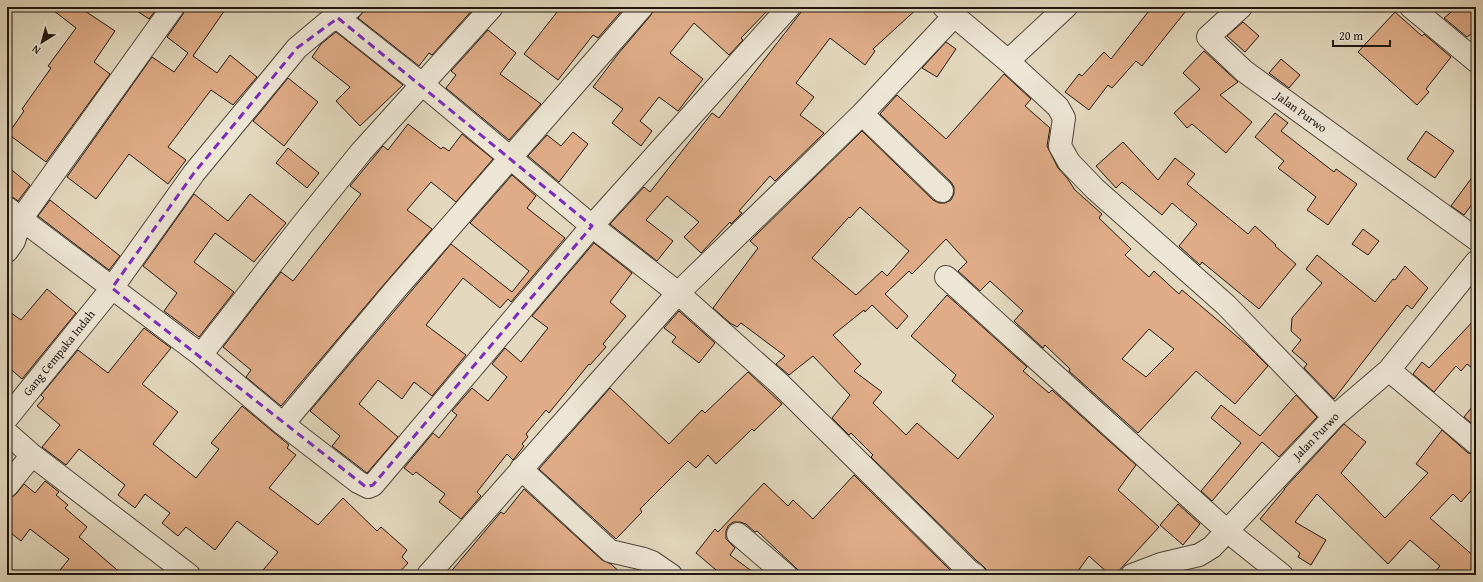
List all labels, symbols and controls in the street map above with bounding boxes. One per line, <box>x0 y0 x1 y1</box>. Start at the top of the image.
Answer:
north arrow <box>22 22 62 62</box>
scale bar <box>1333 22 1390 48</box>
text: 20 m <box>1339 27 1363 44</box>
text: N <box>28 41 44 59</box>
street label: Jalan Purwo <box>1270 86 1331 136</box>
street label: Gang Cempaka Indah <box>19 306 99 399</box>
street label: Jalan Purwo <box>1287 408 1343 465</box>

